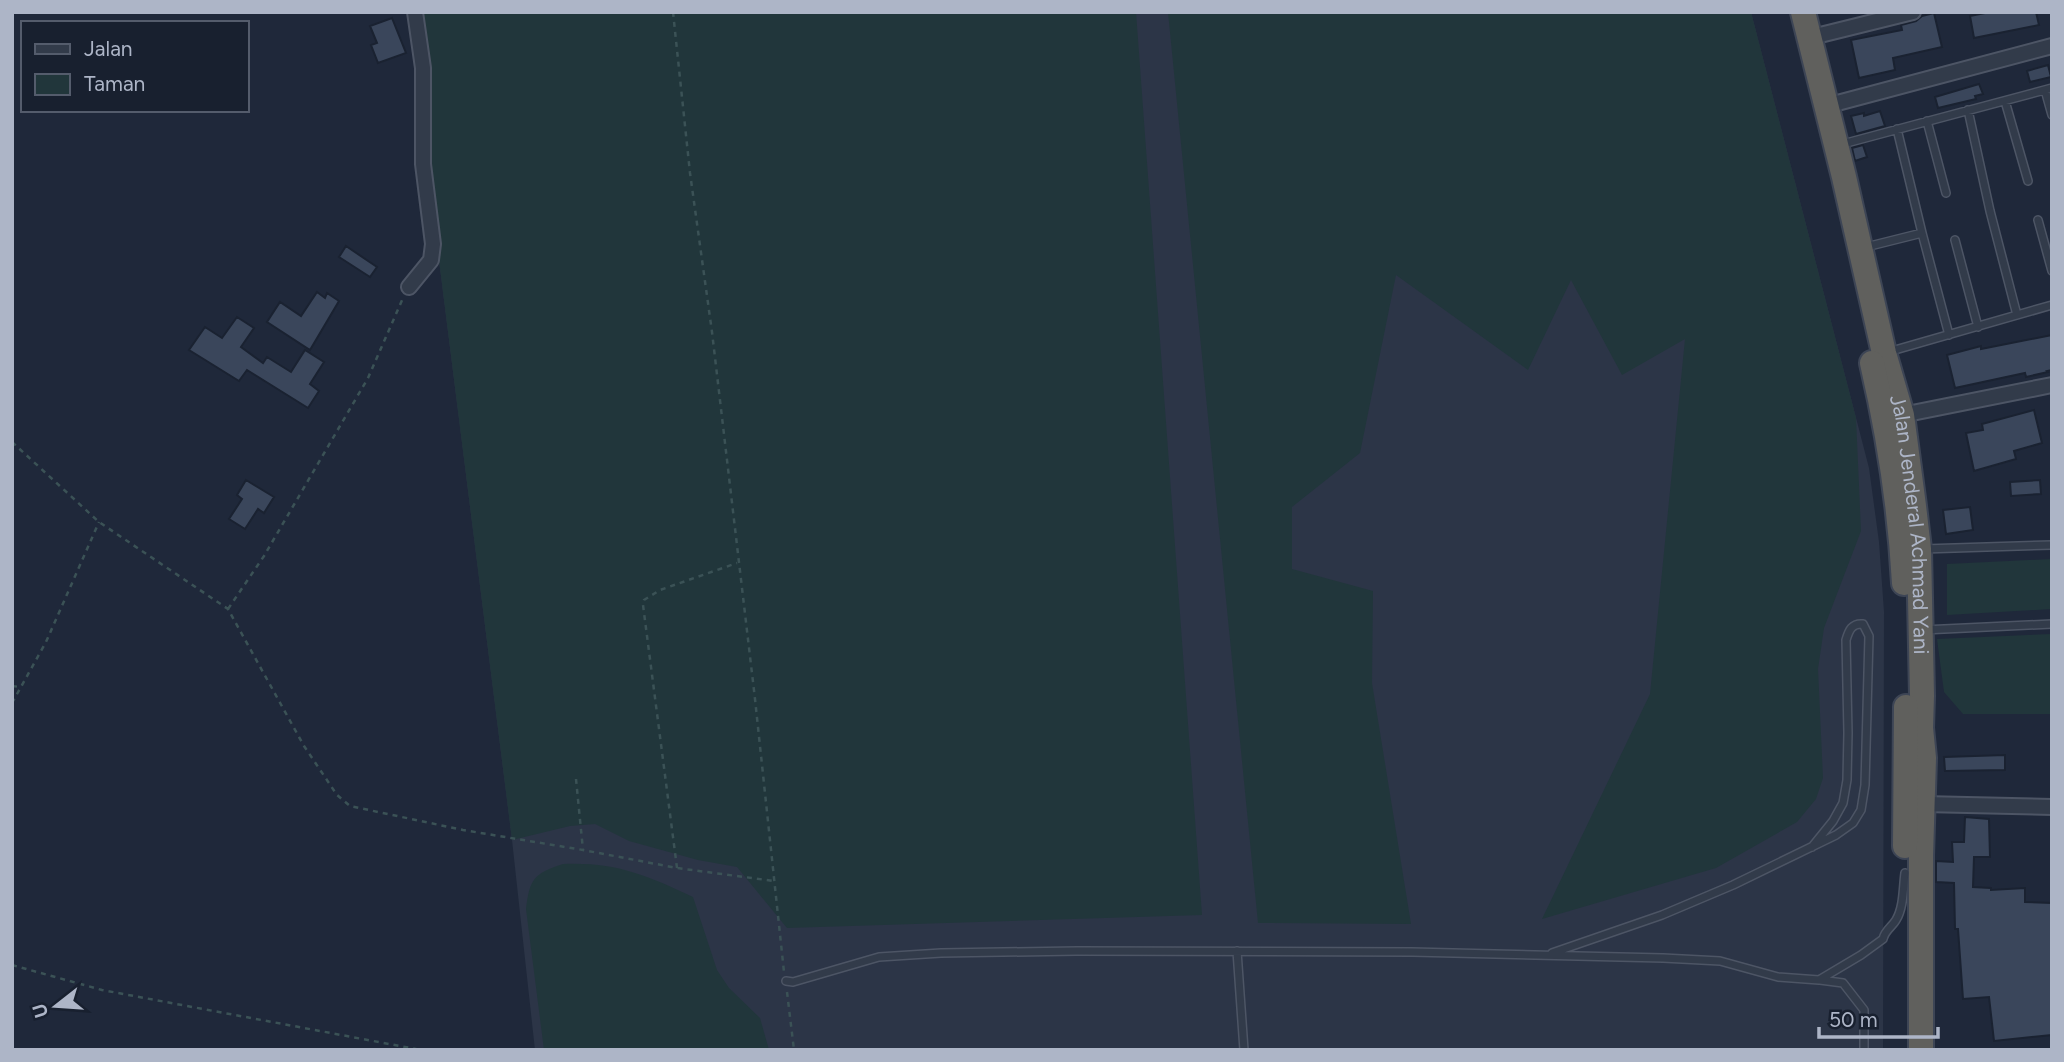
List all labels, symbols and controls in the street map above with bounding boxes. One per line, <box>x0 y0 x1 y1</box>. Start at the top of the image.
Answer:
legend <box>21 21 248 112</box>
text: Jalan <box>84 36 133 61</box>
text: Taman <box>84 71 145 96</box>
street label: Jalan Jenderal Achmad Yani <box>1885 392 1934 655</box>
north arrow <box>21 971 91 1041</box>
scale bar <box>1819 996 1938 1040</box>
text: U <box>27 1001 53 1021</box>
text: 50 m <box>1829 1007 1878 1032</box>

